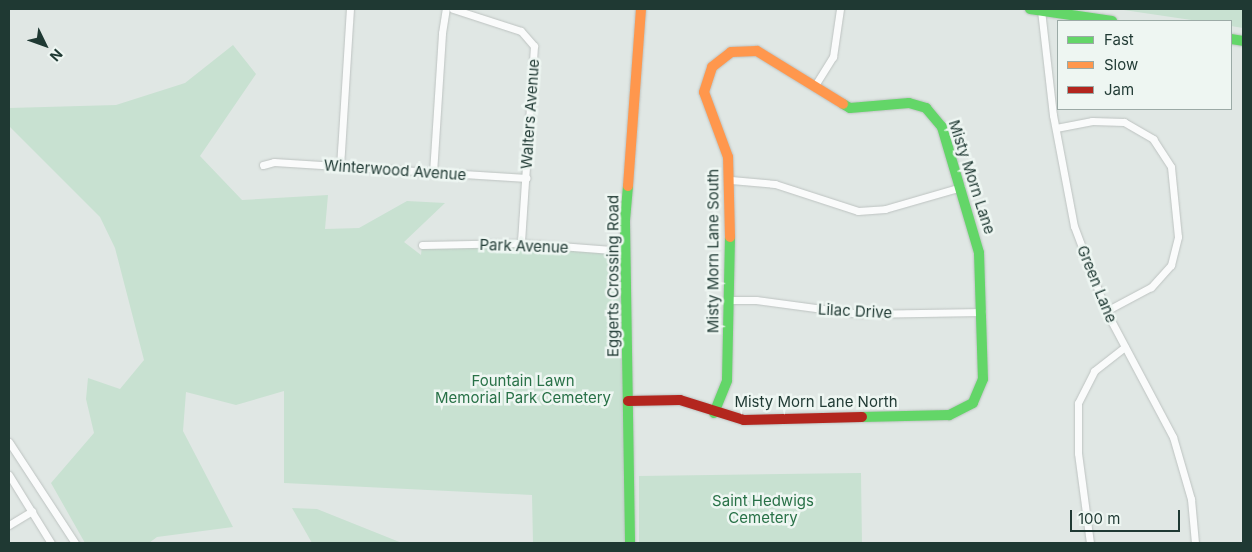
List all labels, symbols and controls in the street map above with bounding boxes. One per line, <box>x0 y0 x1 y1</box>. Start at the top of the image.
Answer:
north arrow <box>20 20 70 70</box>
legend <box>1057 20 1232 110</box>
text: Fast <box>1104 30 1134 49</box>
text: N <box>47 46 66 65</box>
text: Slow <box>1104 55 1138 74</box>
street label: Walters Avenue <box>517 58 543 170</box>
text: Jam <box>1104 80 1134 99</box>
street label: Misty Morn Lane <box>945 118 999 236</box>
street label: Winterwood Avenue <box>323 156 467 184</box>
street label: Misty Morn Lane South <box>704 169 722 333</box>
street label: Eggerts Crossing Road <box>604 195 622 357</box>
street label: Park Avenue <box>479 235 569 257</box>
street label: Green Lane <box>1073 243 1121 325</box>
street label: Lilac Drive <box>817 300 893 322</box>
park label: Fountain Lawn Memorial Park Cemetery <box>435 371 611 406</box>
street label: Misty Morn Lane North <box>734 393 898 411</box>
park label: Saint Hedwigs Cemetery <box>712 491 814 526</box>
scale bar <box>1072 500 1182 532</box>
text: 100 m <box>1078 509 1120 528</box>

